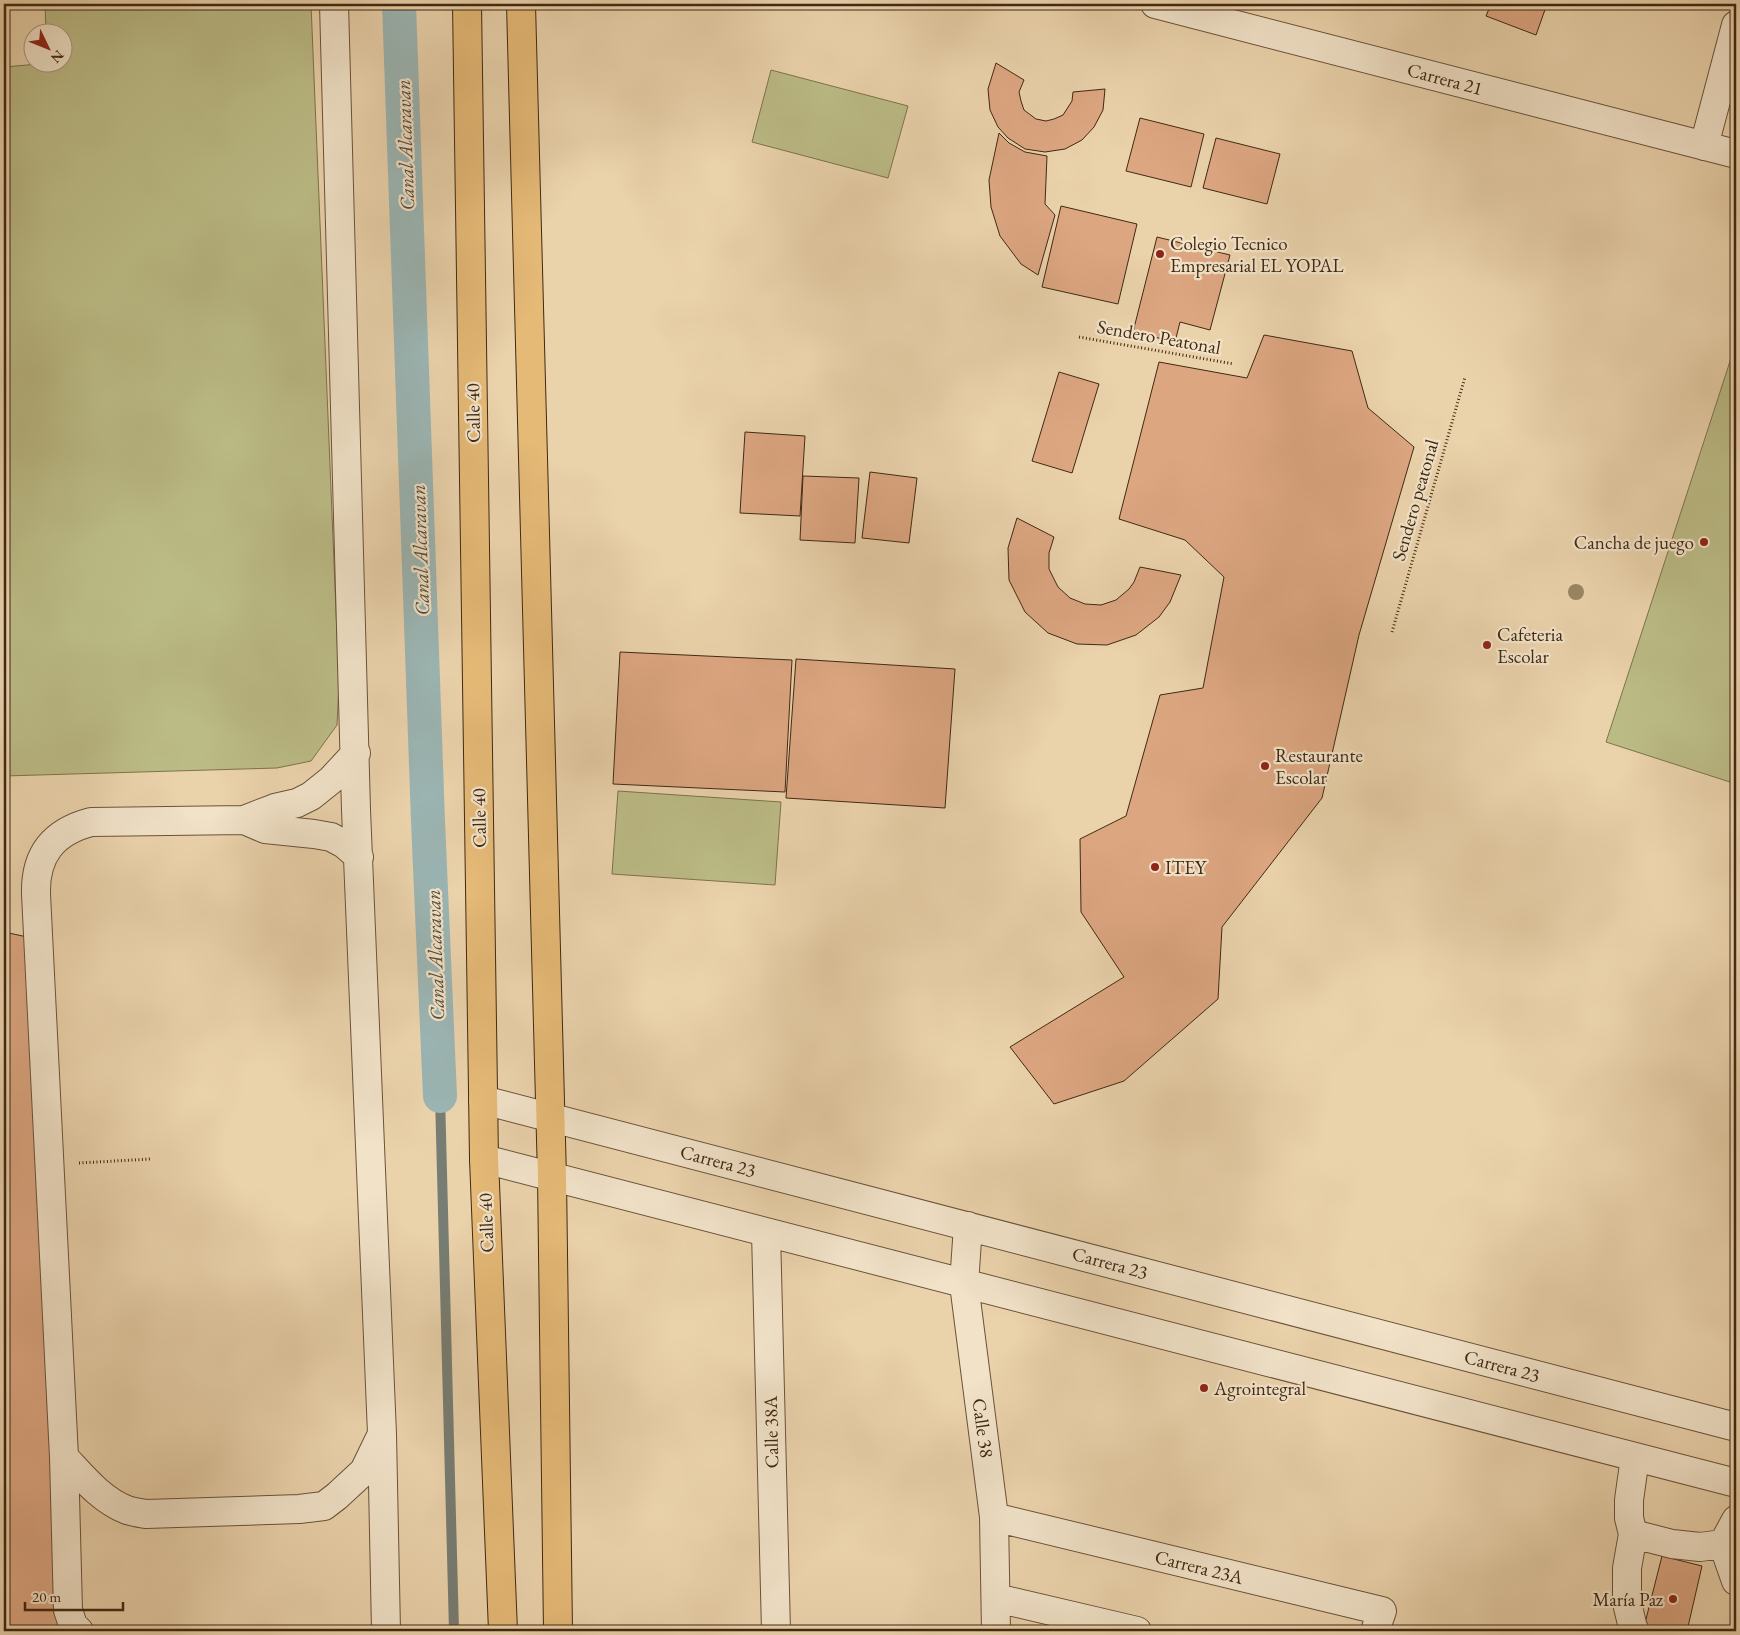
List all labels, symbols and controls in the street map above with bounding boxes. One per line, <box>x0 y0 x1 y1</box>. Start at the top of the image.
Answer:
north arrow <box>22 22 72 72</box>
text: N <box>47 47 68 68</box>
street label: Carrera 21 <box>1405 57 1485 101</box>
water label: Canal Alcaravan <box>390 79 420 211</box>
place label: Colegio Tecnico Empresarial EL YOPAL <box>1170 231 1344 278</box>
marker: Colegio Tecnico Empresarial EL YOPAL <box>1154 248 1166 260</box>
street label: Sendero Peatonal <box>1095 314 1223 360</box>
street label: Calle 40 <box>460 383 486 443</box>
street label: Sendero peatonal <box>1386 436 1444 564</box>
water label: Canal Alcaravan <box>405 484 435 616</box>
place label: Cancha de juego <box>1574 530 1694 555</box>
marker: Cancha de juego <box>1698 536 1710 548</box>
place label: Cafeteria Escolar <box>1497 622 1563 669</box>
marker: Cafeteria Escolar <box>1481 639 1493 651</box>
place label: Restaurante Escolar <box>1275 743 1363 790</box>
marker: Restaurante Escolar <box>1259 760 1271 772</box>
street label: Calle 40 <box>466 788 492 848</box>
place label: ITEY <box>1165 855 1207 880</box>
marker: ITEY <box>1149 861 1161 873</box>
water label: Canal Alcaravan <box>420 889 450 1021</box>
street label: Carrera 23 <box>678 1139 758 1183</box>
street label: Calle 40 <box>472 1193 500 1253</box>
street label: Carrera 23 <box>1070 1241 1150 1285</box>
street label: Carrera 23 <box>1462 1344 1542 1388</box>
place label: Agrointegral <box>1213 1376 1306 1401</box>
marker: Agrointegral <box>1198 1382 1210 1394</box>
street label: Calle 38A <box>758 1395 784 1469</box>
street label: Calle 38 <box>966 1397 1000 1459</box>
street label: Carrera 23A <box>1152 1544 1247 1590</box>
scale bar <box>25 1580 122 1612</box>
text: 20 m <box>32 1587 61 1606</box>
place label: María Paz <box>1592 1587 1664 1612</box>
marker: María Paz <box>1667 1593 1679 1605</box>

